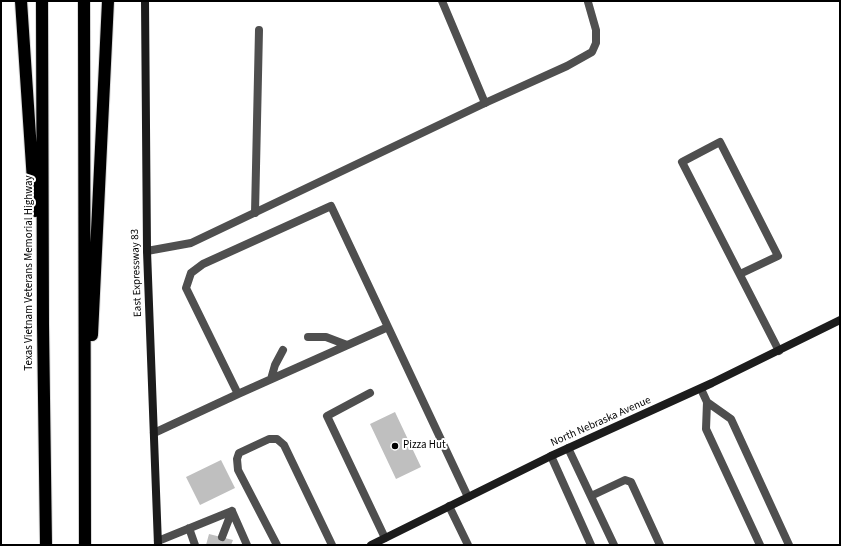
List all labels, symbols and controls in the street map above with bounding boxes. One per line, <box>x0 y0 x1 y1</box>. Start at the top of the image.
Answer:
street label: Texas Vietnam Veterans Memorial Highway <box>23 175 37 371</box>
street label: East Expressway 83 <box>129 229 145 317</box>
street label: North Nebraska Avenue <box>549 394 653 450</box>
place label: Pizza Hut <box>403 439 446 453</box>
marker: Pizza Hut <box>390 441 400 451</box>

